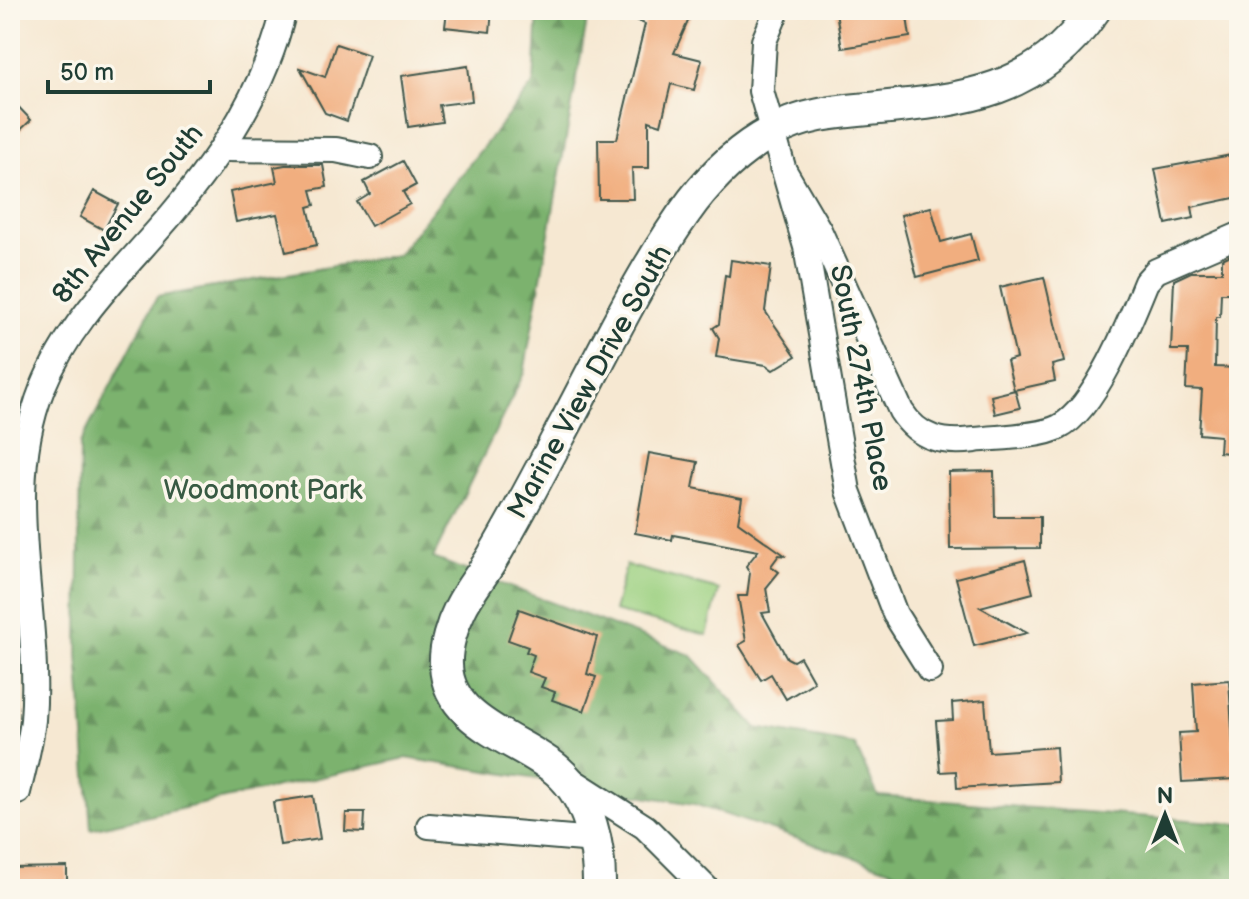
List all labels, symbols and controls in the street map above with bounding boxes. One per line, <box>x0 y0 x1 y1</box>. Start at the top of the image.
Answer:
scale bar <box>48 44 210 94</box>
text: 50 m <box>60 58 114 87</box>
street label: 8th Avenue South <box>46 118 210 310</box>
street label: Marine View Drive South <box>501 239 679 525</box>
street label: South 274th Place <box>823 262 899 494</box>
park label: Woodmont Park <box>164 474 363 507</box>
north arrow <box>1125 775 1205 855</box>
text: N <box>1157 783 1173 810</box>

